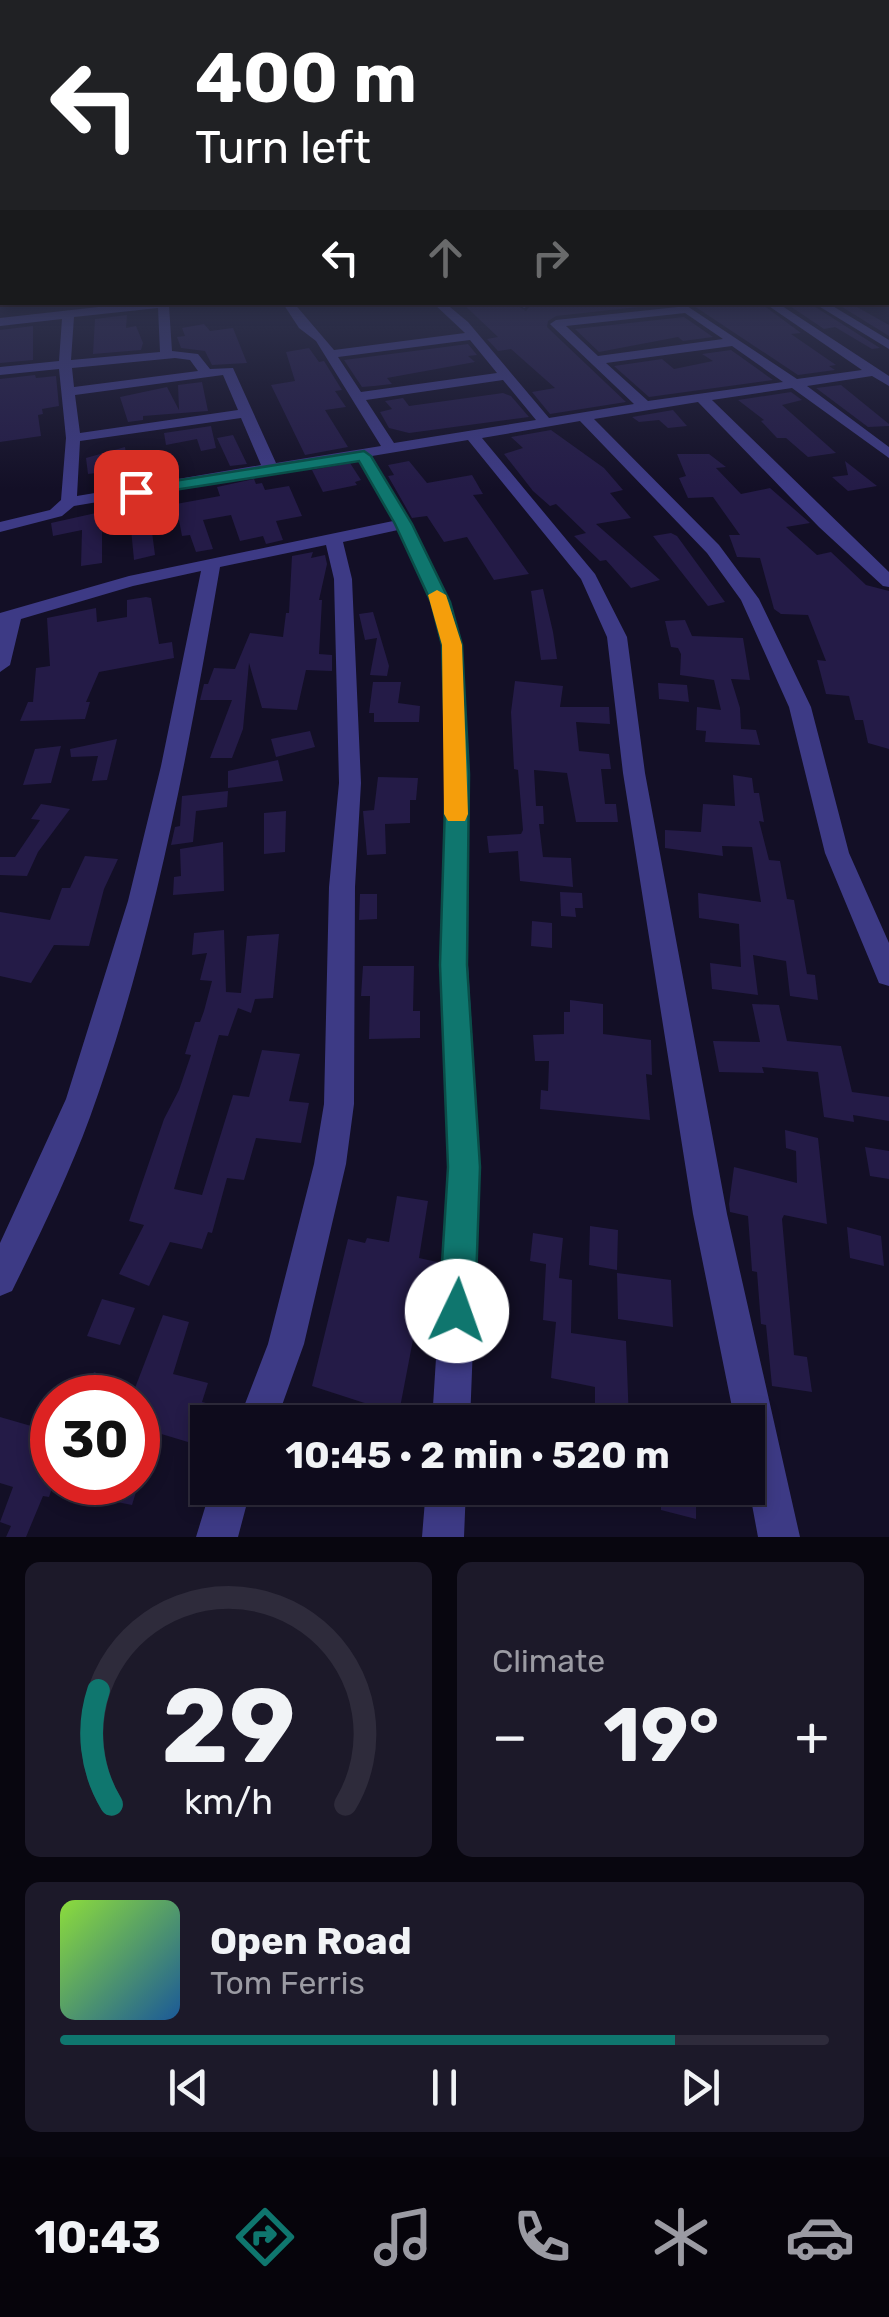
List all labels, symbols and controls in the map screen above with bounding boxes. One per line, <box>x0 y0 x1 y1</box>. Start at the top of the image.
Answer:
text: 400 m <box>195 37 417 120</box>
icon: left <box>30 40 160 170</box>
text: Turn left <box>195 121 371 174</box>
icon: left <box>313 230 368 285</box>
icon: ahead <box>418 230 473 285</box>
icon: right <box>523 230 578 285</box>
pin <box>94 450 179 535</box>
icon: arrive <box>109 465 164 520</box>
position arrow <box>405 1259 509 1363</box>
speed limit sign: 30 <box>30 1375 160 1505</box>
text: 10:45 · 2 min · 520 m <box>285 1432 670 1478</box>
text: Climate <box>492 1642 605 1680</box>
text: 29 <box>161 1665 296 1788</box>
text: 19° <box>603 1691 719 1780</box>
text: − <box>492 1704 528 1769</box>
text: + <box>795 1704 829 1769</box>
text: km/h <box>184 1781 273 1823</box>
text: Open Road <box>210 1918 412 1964</box>
text: Tom Ferris <box>210 1964 365 2002</box>
icon: previous <box>161 2060 216 2115</box>
icon: pause <box>417 2060 472 2115</box>
icon: next <box>673 2060 728 2115</box>
icon: directions <box>230 2202 300 2272</box>
icon: music <box>368 2202 438 2272</box>
icon: phone <box>507 2202 577 2272</box>
icon: climate <box>646 2202 716 2272</box>
icon: car <box>785 2202 855 2272</box>
text: 10:43 <box>34 2211 161 2264</box>

